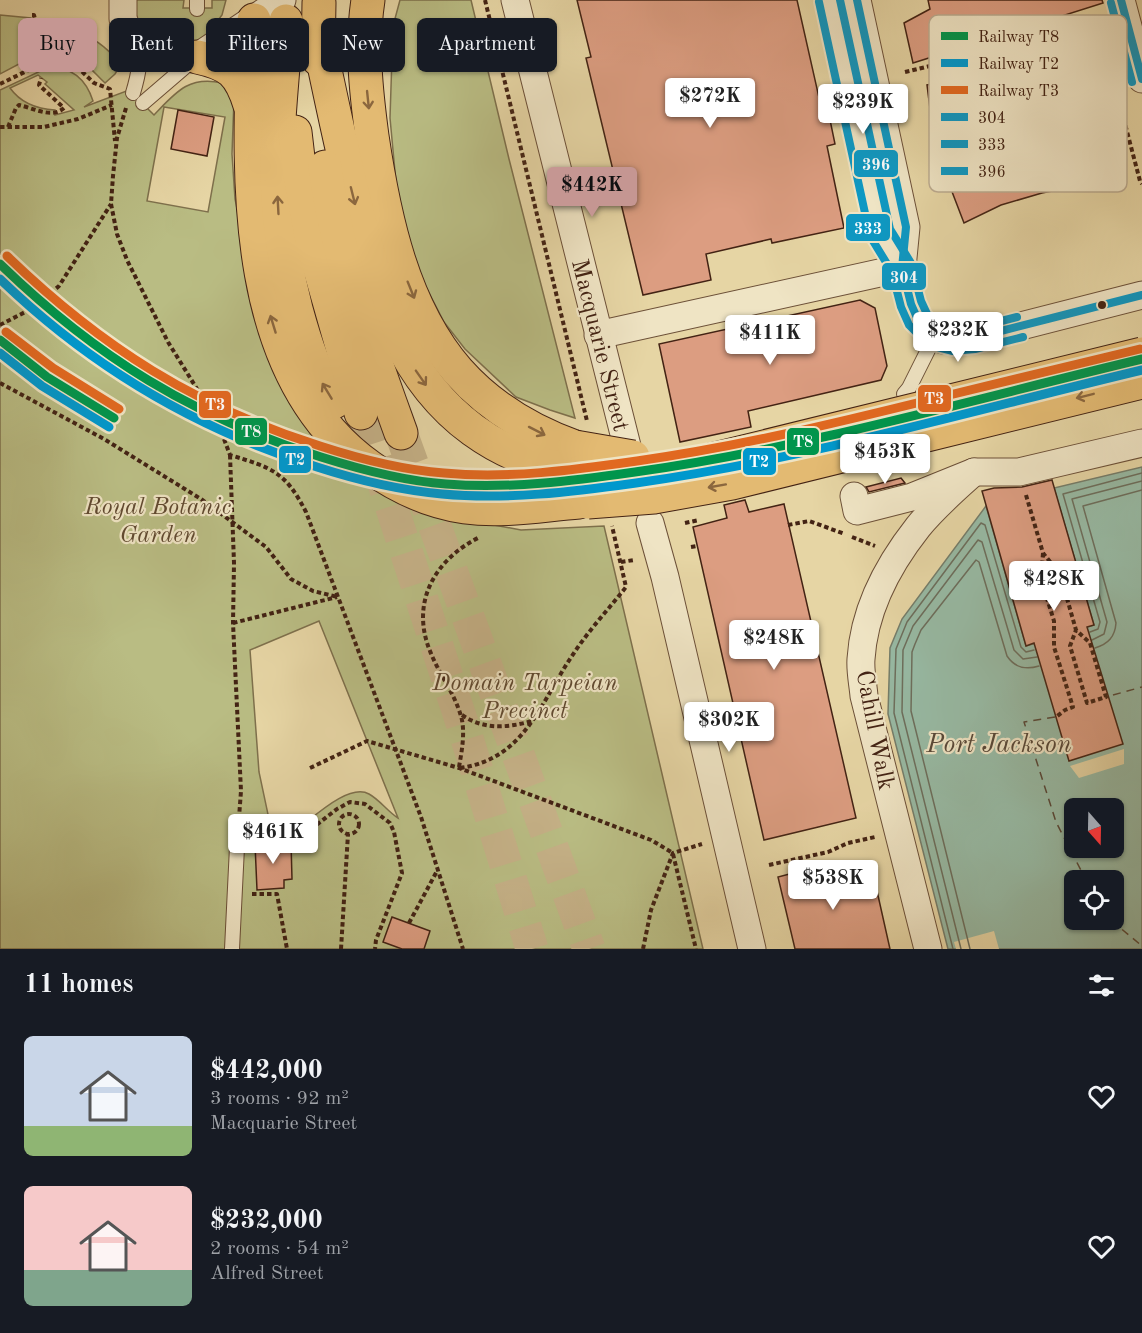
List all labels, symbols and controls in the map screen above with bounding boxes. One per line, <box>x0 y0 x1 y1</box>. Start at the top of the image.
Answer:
legend <box>929 15 1127 192</box>
chip: Buy <box>18 18 97 72</box>
chip: Rent <box>109 18 194 72</box>
chip: Filters <box>206 18 309 72</box>
chip: New <box>321 18 405 72</box>
chip: Apartment <box>417 18 557 72</box>
text: Railway T8 <box>978 30 1059 46</box>
text: Railway T2 <box>978 57 1059 73</box>
pin: $272K <box>668 78 752 129</box>
pin: $239K <box>821 84 905 135</box>
text: Railway T3 <box>978 84 1059 100</box>
text: $272K <box>679 87 741 107</box>
one-way arrow <box>363 90 374 110</box>
text: $239K <box>832 93 894 113</box>
text: 304 <box>978 111 1006 127</box>
text: 333 <box>978 138 1006 154</box>
line badge: 396 <box>853 149 899 178</box>
text: 396 <box>862 158 890 174</box>
text: 396 <box>978 165 1006 181</box>
pin: $442K <box>550 167 634 218</box>
text: $442K <box>561 176 623 196</box>
one-way arrow <box>348 187 360 206</box>
one-way arrow <box>273 195 284 215</box>
line badge: 333 <box>845 213 891 242</box>
text: 333 <box>854 222 882 238</box>
street label: Macquarie Street <box>566 257 632 434</box>
line badge: 304 <box>881 262 927 291</box>
text: 304 <box>890 271 918 287</box>
one-way arrow <box>406 280 417 298</box>
unlabelled marker <box>1096 299 1108 311</box>
pin: $232K <box>916 312 1000 363</box>
one-way arrow <box>267 315 278 334</box>
pin: $411K <box>728 315 812 366</box>
text: $232K <box>927 321 989 341</box>
text: $411K <box>739 324 801 344</box>
one-way arrow <box>415 369 427 385</box>
one-way arrow <box>321 383 333 400</box>
line badge: T3 <box>917 384 952 413</box>
line badge: T3 <box>198 390 232 419</box>
one-way arrow <box>1076 391 1095 403</box>
text: T3 <box>924 392 944 408</box>
text: T3 <box>205 398 225 414</box>
line badge: T8 <box>234 417 268 446</box>
text: T8 <box>241 425 261 441</box>
one-way arrow <box>528 426 546 438</box>
line badge: T8 <box>786 427 820 456</box>
pin: $453K <box>843 434 927 485</box>
text: T8 <box>793 435 813 451</box>
text: $453K <box>854 443 916 463</box>
line badge: T2 <box>278 445 312 474</box>
line badge: T2 <box>742 447 777 476</box>
text: T2 <box>285 453 305 469</box>
text: T2 <box>749 455 769 471</box>
one-way arrow <box>708 481 727 492</box>
park label: Royal Botanic Garden <box>83 496 232 548</box>
pin: $428K <box>1012 561 1096 612</box>
text: $428K <box>1023 570 1085 590</box>
pin: $248K <box>732 620 816 671</box>
text: $248K <box>743 629 805 649</box>
street label: Cahill Walk <box>851 668 897 792</box>
park label: Domain Tarpeian Precinct <box>431 672 618 724</box>
pin: $302K <box>687 702 771 753</box>
text: $302K <box>698 711 760 731</box>
water label: Port Jackson <box>925 732 1072 758</box>
north arrow <box>1064 798 1124 858</box>
map controls <box>1064 798 1124 930</box>
pin: $461K <box>231 814 315 865</box>
text: $461K <box>242 823 304 843</box>
pin: $538K <box>791 860 875 911</box>
text: $538K <box>802 869 864 889</box>
button: locate <box>1064 870 1124 930</box>
icon: filters <box>1085 969 1118 1002</box>
text: 11 homes <box>24 972 133 998</box>
text: $442,000 <box>210 1058 323 1084</box>
icon: home <box>72 1060 144 1132</box>
icon: heart <box>1085 1080 1118 1113</box>
text: 3 rooms · 92 m² <box>210 1089 349 1109</box>
text: Macquarie Street <box>210 1114 357 1134</box>
text: $232,000 <box>210 1208 323 1234</box>
icon: home <box>72 1210 144 1282</box>
icon: heart <box>1085 1230 1118 1263</box>
text: 2 rooms · 54 m² <box>210 1239 349 1259</box>
text: Alfred Street <box>210 1264 324 1284</box>

